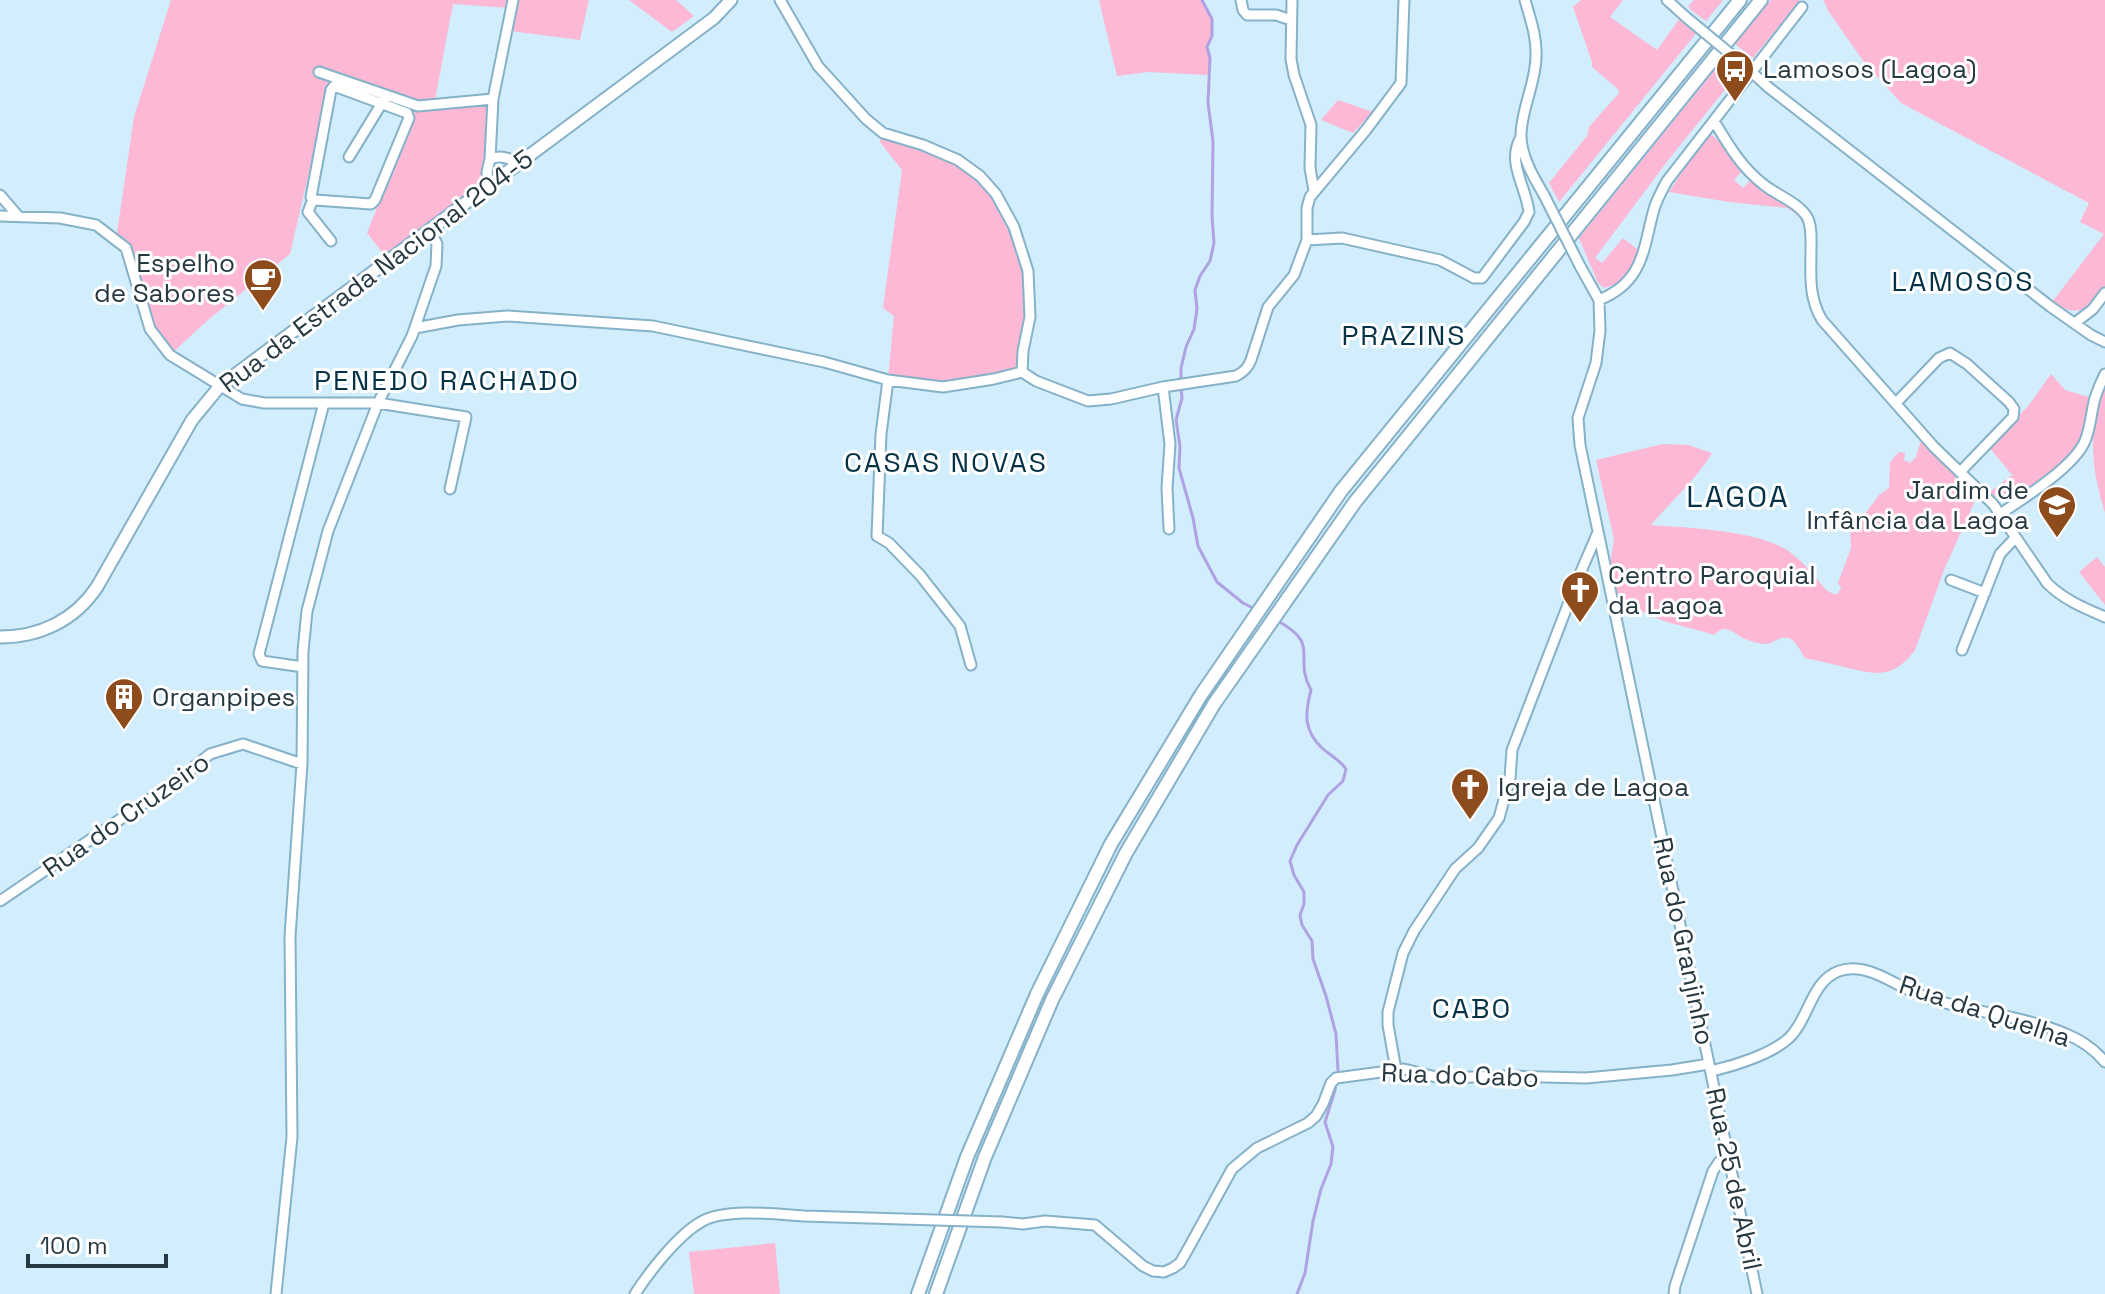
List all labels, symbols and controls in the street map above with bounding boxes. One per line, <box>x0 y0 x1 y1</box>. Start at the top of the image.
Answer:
bus stop icon: Lamosos (Lagoa) <box>1714 48 1756 103</box>
place label: Lamosos (Lagoa) <box>1763 52 1977 86</box>
street label: Rua da Estrada Nacional 204-5 <box>212 142 540 400</box>
place label: Espelho de Sabores <box>94 246 235 310</box>
cafe icon: Espelho de Sabores <box>242 257 284 312</box>
district label: LAMOSOS <box>1892 263 2034 299</box>
district label: PRAZINS <box>1342 317 1466 353</box>
district label: PENEDO RACHADO <box>314 362 580 398</box>
district label: CASAS NOVAS <box>844 444 1048 480</box>
place label: Jardim de Infância da Lagoa <box>1807 473 2029 537</box>
district label: LAGOA <box>1686 477 1790 516</box>
school or university icon: Jardim de Infância da Lagoa <box>2036 484 2078 539</box>
place label: Centro Paroquial da Lagoa <box>1608 558 1816 622</box>
church icon: Centro Paroquial da Lagoa <box>1559 569 1601 624</box>
building icon: Organpipes <box>103 676 145 731</box>
place label: Organpipes <box>152 680 295 714</box>
street label: Rua do Cruzeiro <box>36 745 216 885</box>
church icon: Igreja de Lagoa <box>1449 766 1491 821</box>
place label: Igreja de Lagoa <box>1498 770 1689 804</box>
street label: Rua do Granjinho <box>1645 834 1723 1048</box>
street label: Rua da Quelha <box>1895 967 2075 1055</box>
district label: CABO <box>1432 990 1512 1026</box>
street label: Rua do Cabo <box>1381 1055 1539 1095</box>
street label: Rua 25 de Abril <box>1698 1084 1770 1274</box>
scale bar <box>28 1218 166 1268</box>
text: 100 m <box>40 1230 108 1261</box>

